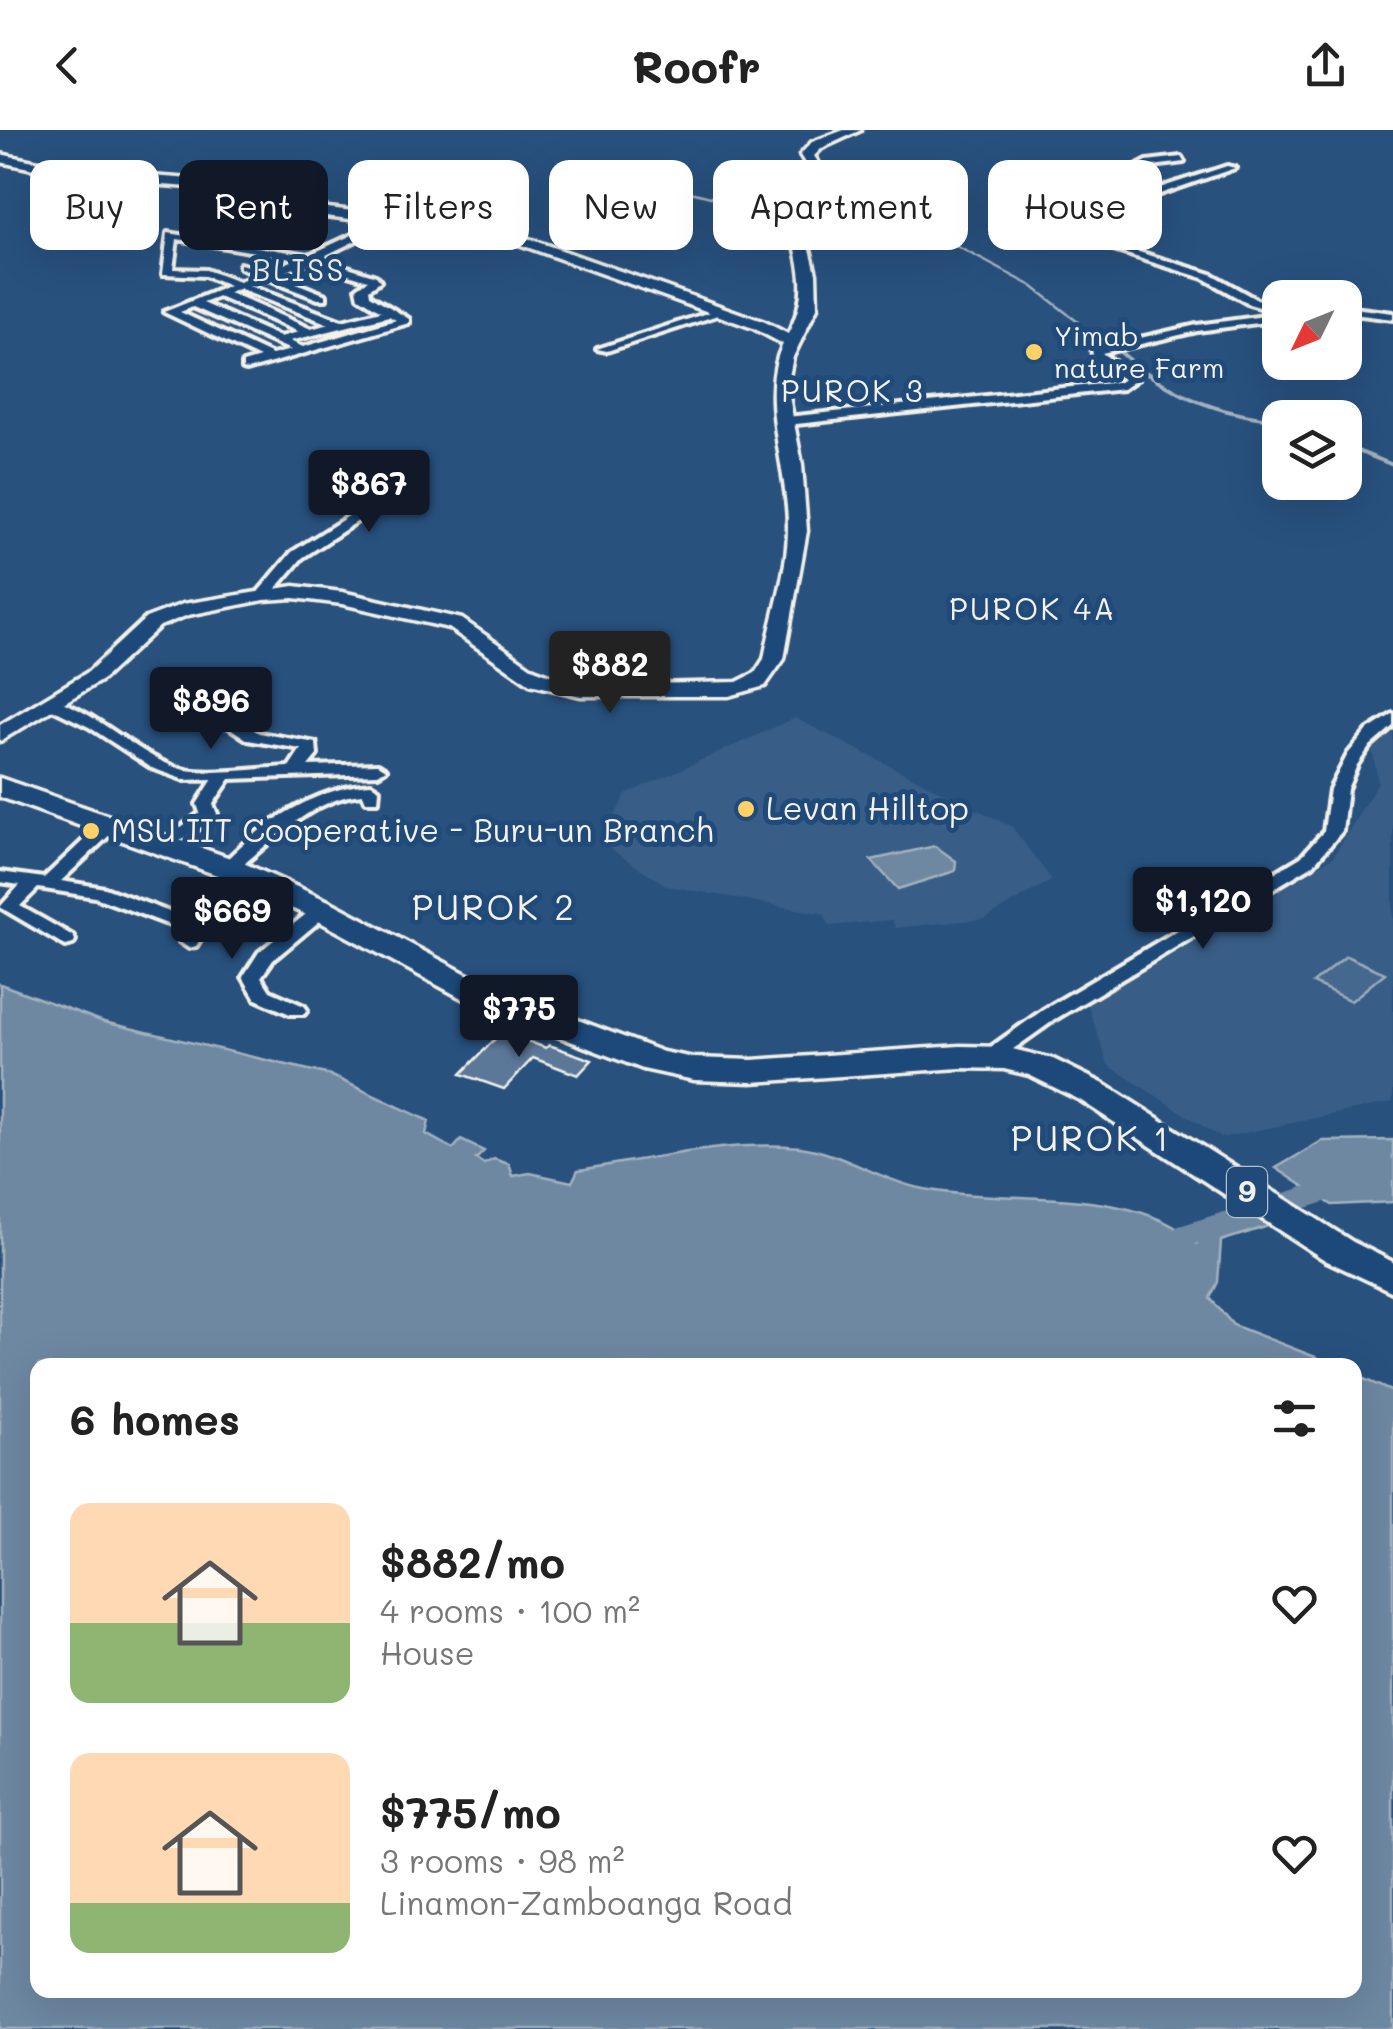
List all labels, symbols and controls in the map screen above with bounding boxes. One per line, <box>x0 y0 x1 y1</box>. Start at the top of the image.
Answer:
text: Roofr <box>632 36 761 94</box>
icon: back <box>40 38 95 93</box>
icon: share <box>1298 38 1353 93</box>
chip: Buy <box>30 160 159 250</box>
chip: Rent <box>179 160 328 250</box>
chip: Filters <box>348 160 529 250</box>
chip: New <box>549 160 693 250</box>
chip: Apartment <box>713 160 968 250</box>
chip: House <box>988 160 1162 250</box>
district label: BLISS <box>252 249 346 289</box>
north arrow <box>1262 280 1362 380</box>
map controls <box>1262 280 1362 500</box>
place label: Yimab nature Farm <box>1054 317 1224 385</box>
marker: Yimab nature Farm <box>1023 341 1045 363</box>
district label: PUROK 3 <box>781 370 925 410</box>
button: layers <box>1262 400 1362 500</box>
pin: $867 <box>310 450 428 535</box>
text: $867 <box>331 461 407 503</box>
district label: PUROK 4A <box>949 588 1117 628</box>
pin: $882 <box>551 631 669 716</box>
text: $882 <box>571 642 649 684</box>
pin: $896 <box>152 667 270 752</box>
text: $896 <box>172 678 250 720</box>
place label: Levan Hilltop <box>766 786 969 828</box>
marker: Levan Hilltop <box>735 798 757 820</box>
place label: MSU IIT Cooperative - Buru-un Branch <box>111 808 714 850</box>
marker: MSU IIT Cooperative - Buru-un Branch <box>80 820 102 842</box>
pin: $1,120 <box>1122 867 1284 952</box>
pin: $669 <box>173 877 291 962</box>
text: $1,120 <box>1155 878 1251 920</box>
district label: PUROK 2 <box>412 883 576 929</box>
text: $669 <box>193 888 271 930</box>
pin: $775 <box>460 975 578 1060</box>
text: $775 <box>482 986 556 1028</box>
district label: PUROK 1 <box>1011 1114 1171 1160</box>
road number: 9 <box>1227 1167 1267 1217</box>
text: 6 homes <box>70 1391 240 1446</box>
icon: filters <box>1267 1391 1322 1446</box>
text: $882/mo <box>380 1534 565 1589</box>
icon: home <box>150 1543 270 1663</box>
icon: heart <box>1267 1576 1322 1631</box>
text: 4 rooms · 100 m² <box>380 1589 640 1631</box>
text: House <box>380 1631 475 1673</box>
text: $775/mo <box>380 1784 561 1839</box>
icon: home <box>150 1793 270 1913</box>
icon: heart <box>1267 1826 1322 1881</box>
text: 3 rooms · 98 m² <box>380 1839 625 1881</box>
text: Linamon-Zamboanga Road <box>380 1881 792 1923</box>

